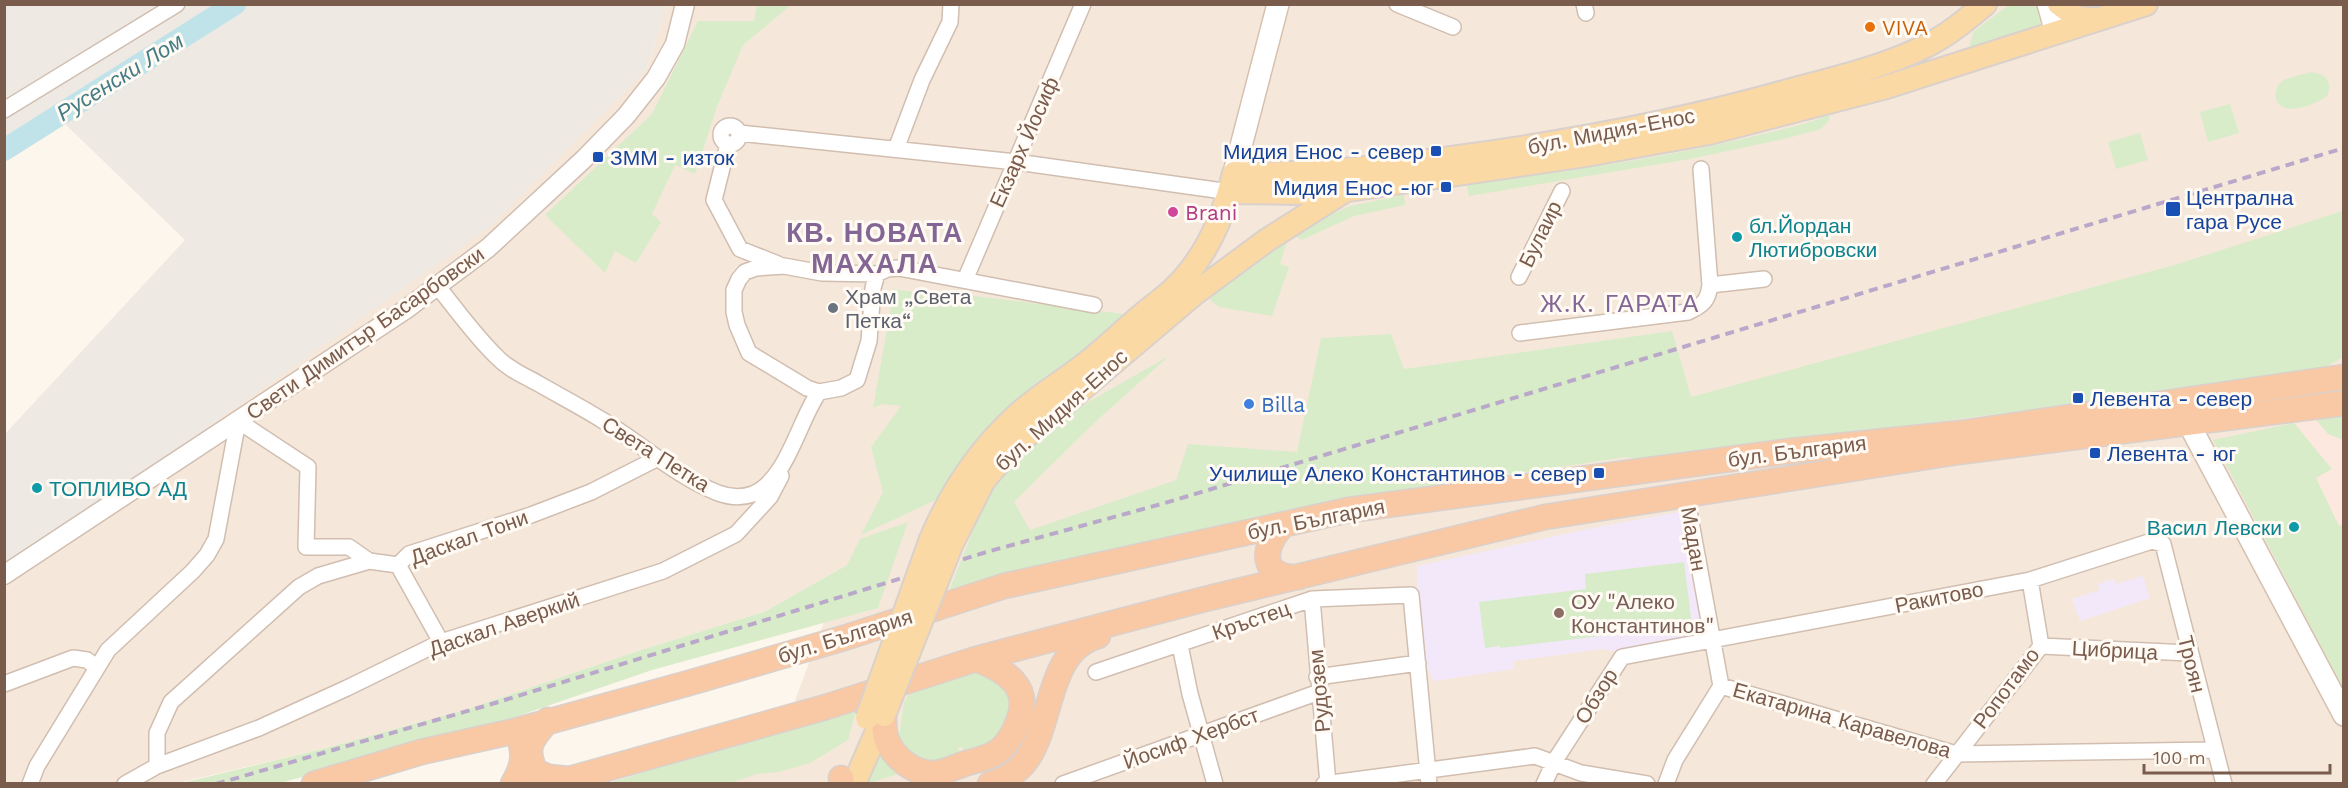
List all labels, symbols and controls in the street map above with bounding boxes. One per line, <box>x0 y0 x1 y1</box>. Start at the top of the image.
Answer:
place label: VIVA <box>1882 15 1928 40</box>
marker: VIVA <box>1863 20 1877 34</box>
water label: Русенски Лом <box>52 28 188 126</box>
street label: Екзарх Йосиф <box>984 73 1064 211</box>
street label: бул. Мидия-Енос <box>1525 103 1697 159</box>
place label: Мидия Енос - север <box>1223 139 1424 164</box>
marker: Мидия Енос - север <box>1429 144 1443 158</box>
place label: ЗММ - изток <box>610 145 735 170</box>
marker: ЗММ - изток <box>591 150 605 164</box>
place label: Мидия Енос -юг <box>1273 175 1434 200</box>
marker: Мидия Енос -юг <box>1439 180 1453 194</box>
place label: Централна гара Русе <box>2186 185 2294 234</box>
street label: Булаир <box>1513 197 1567 271</box>
place label: Brani <box>1185 200 1237 225</box>
marker: Централна гара Русе <box>2164 200 2182 218</box>
marker: Brani <box>1166 205 1180 219</box>
place label: бл.Йордан Лютибровски <box>1749 213 1877 262</box>
district label: КВ. НОВАТА МАХАЛА <box>786 217 964 280</box>
marker: бл.Йордан Лютибровски <box>1730 230 1744 244</box>
street label: Свети Димитър Басарбовски <box>241 241 489 425</box>
place label: Храм „Света Петка“ <box>845 284 972 333</box>
district label: Ж.К. ГАРАТА <box>1540 290 1700 318</box>
marker: Храм „Света Петка“ <box>826 301 840 315</box>
street label: бул. Мидия-Енос <box>990 344 1132 476</box>
place label: Левента - север <box>2090 386 2252 411</box>
marker: Левента - север <box>2071 391 2085 405</box>
place label: Billa <box>1261 392 1305 417</box>
marker: Billa <box>1242 397 1256 411</box>
street label: Света Петка <box>598 411 715 497</box>
street label: бул. България <box>1726 430 1868 472</box>
place label: Левента - юг <box>2107 441 2237 466</box>
marker: Левента - юг <box>2088 446 2102 460</box>
place label: Училище Алеко Константинов - север <box>1209 461 1587 486</box>
marker: Училище Алеко Константинов - север <box>1592 466 1606 480</box>
place label: ТОПЛИВО АД <box>49 476 187 501</box>
marker: ТОПЛИВО АД <box>30 481 44 495</box>
street label: бул. България <box>1245 493 1387 545</box>
street label: Даскал Тони <box>407 504 531 570</box>
street label: Мадан <box>1676 505 1712 573</box>
place label: Васил Левски <box>2147 515 2282 540</box>
marker: Васил Левски <box>2287 520 2301 534</box>
street label: Ракитово <box>1893 576 1985 618</box>
street label: Даскал Аверкий <box>425 586 583 662</box>
place label: ОУ "Алеко Константинов" <box>1571 589 1714 638</box>
street label: Кръстец <box>1209 595 1293 645</box>
street label: бул. България <box>775 604 915 668</box>
marker: ОУ "Алеко Константинов" <box>1552 606 1566 620</box>
street label: Троян <box>2173 633 2211 695</box>
street label: Цибрица <box>2071 635 2159 665</box>
street label: Ропотамо <box>1968 643 2044 733</box>
street label: Рудозем <box>1303 649 1335 733</box>
street label: Обзор <box>1569 664 1623 728</box>
street label: Екатарина Каравелова <box>1730 677 1954 763</box>
street label: Йосиф Хербст <box>1120 702 1263 774</box>
scale bar <box>2144 737 2330 775</box>
text: 100 m <box>2153 747 2206 768</box>

